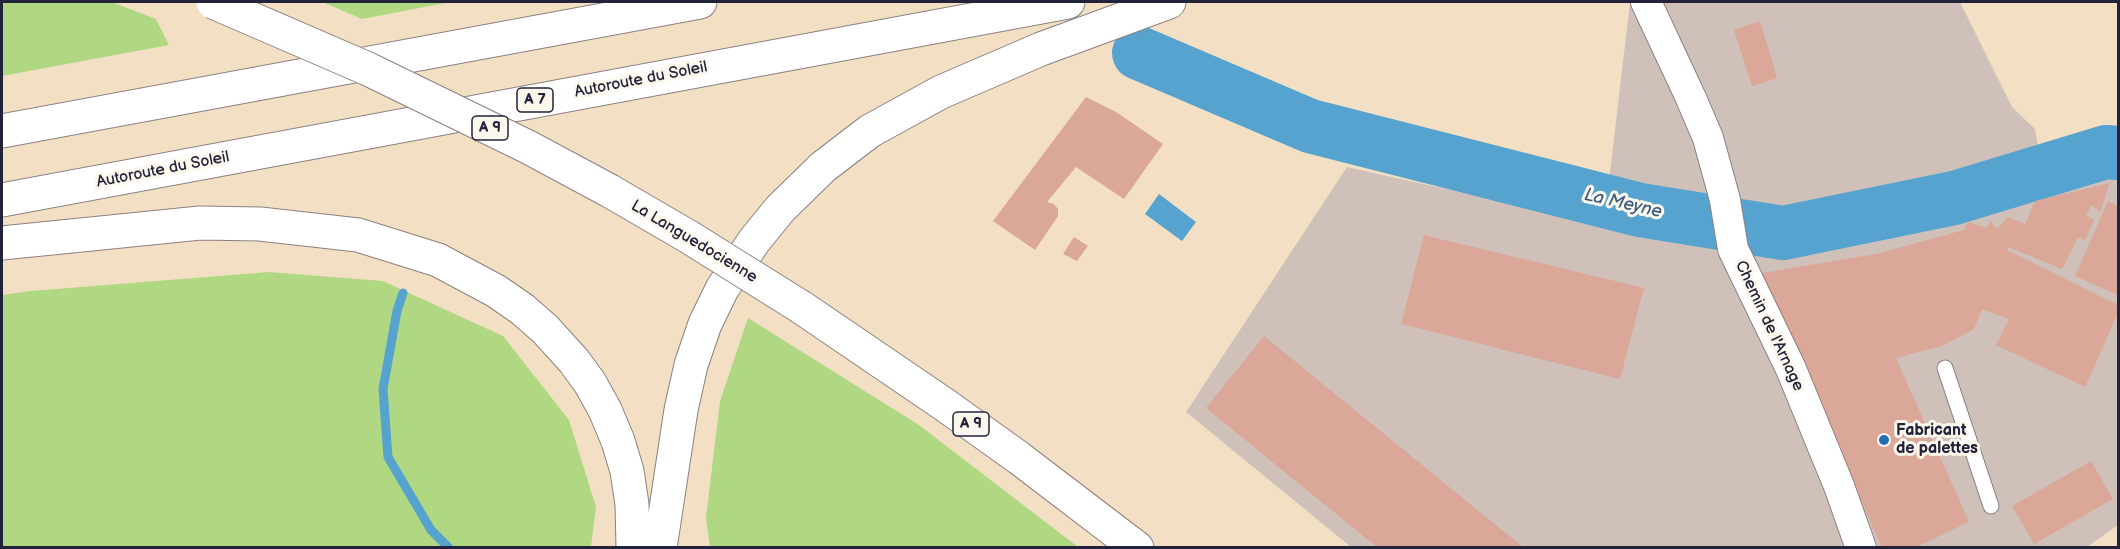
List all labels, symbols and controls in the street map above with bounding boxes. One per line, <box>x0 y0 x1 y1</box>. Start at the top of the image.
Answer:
street label: Autoroute du Soleil <box>573 58 709 102</box>
road number: A 7 <box>517 88 553 112</box>
road number: A 9 <box>472 116 508 140</box>
street label: Autoroute du Soleil <box>95 148 231 192</box>
water label: La Meyne <box>1582 185 1664 223</box>
street label: La Languedocienne <box>627 197 761 287</box>
street label: Chemin de l'Arnage <box>1730 258 1808 394</box>
road number: A 9 <box>953 412 989 436</box>
place label: Fabricant de palettes <box>1896 421 1978 459</box>
marker: Fabricant de palettes <box>1877 433 1891 447</box>

